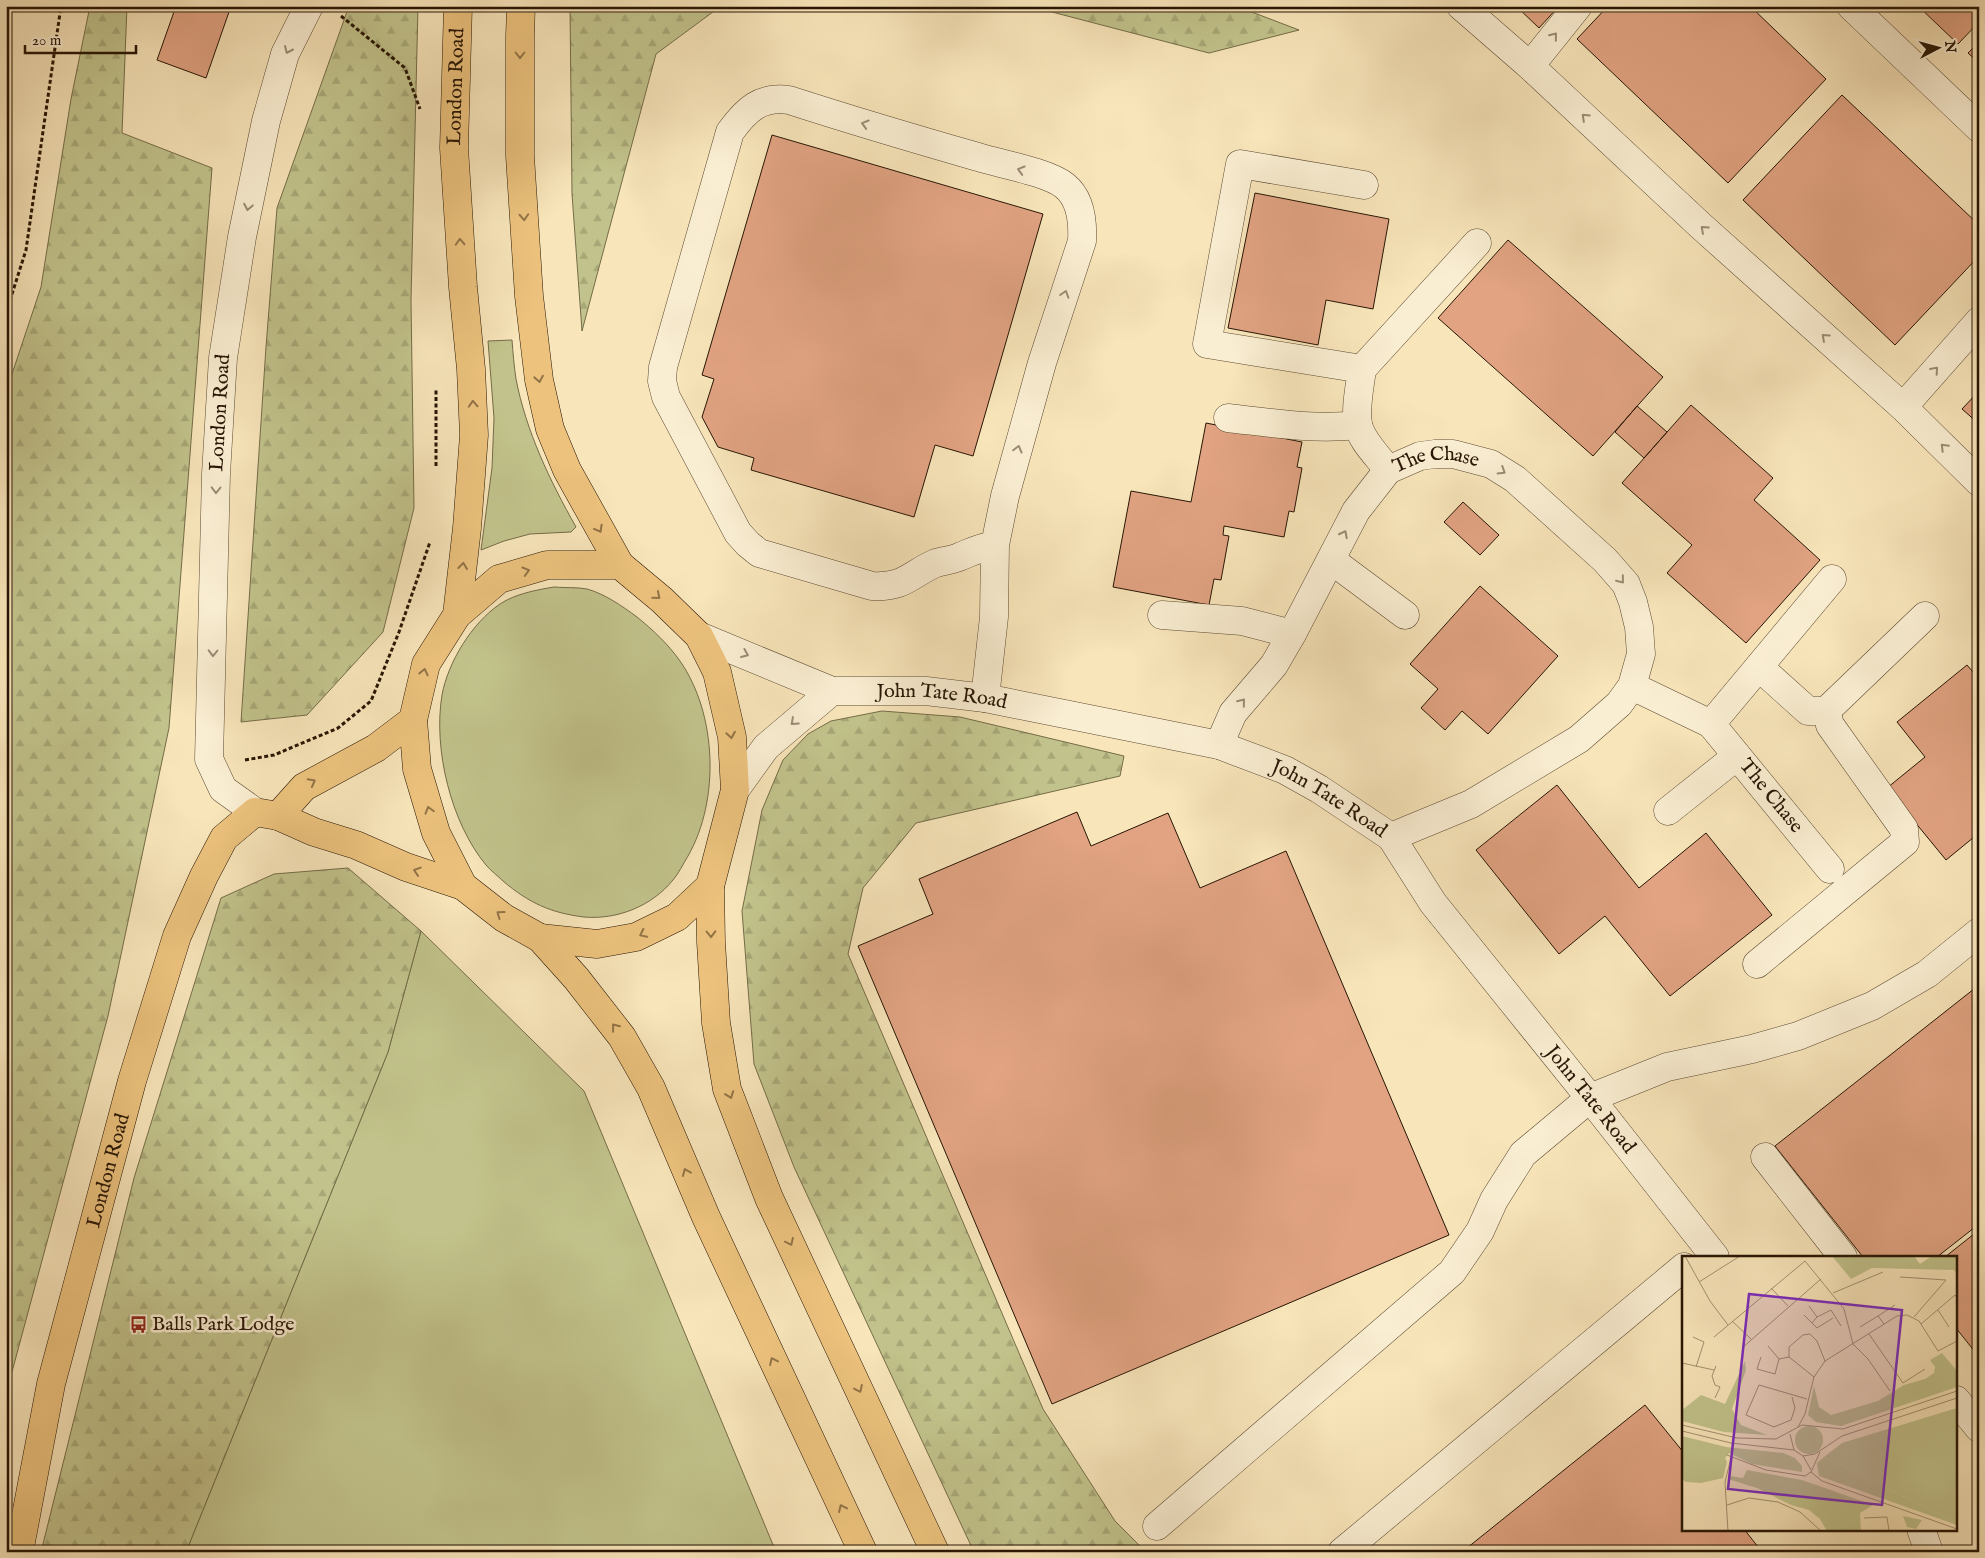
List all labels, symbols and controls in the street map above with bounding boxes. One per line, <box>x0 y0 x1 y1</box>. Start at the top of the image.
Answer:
scale bar <box>25 22 136 54</box>
north arrow <box>1912 22 1962 72</box>
street label: London Road <box>442 27 470 146</box>
text: 20 m <box>32 31 62 50</box>
one-way arrow <box>1549 33 1557 42</box>
text: N <box>1940 39 1960 54</box>
one-way arrow <box>283 45 294 54</box>
one-way arrow <box>515 52 525 59</box>
one-way arrow <box>1582 114 1591 123</box>
one-way arrow <box>862 120 870 130</box>
one-way arrow <box>1018 165 1026 175</box>
one-way arrow <box>244 203 254 212</box>
one-way arrow <box>519 214 530 222</box>
one-way arrow <box>1700 225 1709 234</box>
one-way arrow <box>454 238 465 246</box>
one-way arrow <box>1059 290 1069 298</box>
one-way arrow <box>1821 334 1830 343</box>
street label: London Road <box>204 353 236 472</box>
one-way arrow <box>1930 367 1939 376</box>
one-way arrow <box>534 375 544 383</box>
one-way arrow <box>467 400 478 408</box>
street label: The Chase <box>1389 442 1482 479</box>
one-way arrow <box>1941 444 1950 453</box>
one-way arrow <box>1013 446 1023 454</box>
one-way arrow <box>1496 464 1505 474</box>
one-way arrow <box>211 486 221 494</box>
one-way arrow <box>593 523 603 532</box>
one-way arrow <box>1338 530 1348 539</box>
one-way arrow <box>457 562 468 570</box>
one-way arrow <box>522 566 530 576</box>
one-way arrow <box>1616 574 1625 583</box>
one-way arrow <box>652 590 661 599</box>
one-way arrow <box>740 648 749 659</box>
one-way arrow <box>208 649 218 657</box>
one-way arrow <box>418 668 429 677</box>
street label: John Tate Road <box>874 678 1010 715</box>
one-way arrow <box>1237 699 1245 708</box>
one-way arrow <box>791 717 800 726</box>
one-way arrow <box>725 731 735 739</box>
street label: John Tate Road <box>1266 753 1392 843</box>
street label: The Chase <box>1733 754 1809 838</box>
one-way arrow <box>307 778 316 788</box>
one-way arrow <box>425 806 435 814</box>
one-way arrow <box>413 867 422 877</box>
one-way arrow <box>496 911 506 920</box>
one-way arrow <box>639 928 648 938</box>
one-way arrow <box>706 931 716 939</box>
one-way arrow <box>612 1024 620 1033</box>
street label: John Tate Road <box>1539 1038 1641 1159</box>
one-way arrow <box>724 1091 734 1099</box>
street label: London Road <box>81 1110 135 1230</box>
one-way arrow <box>682 1168 693 1177</box>
one-way arrow <box>783 1237 794 1246</box>
inset map <box>1682 1256 1958 1530</box>
place label: Balls Park Lodge <box>152 1312 295 1337</box>
bus stop icon: Balls Park Lodge <box>128 1314 148 1334</box>
one-way arrow <box>768 1357 779 1366</box>
one-way arrow <box>853 1384 863 1393</box>
one-way arrow <box>838 1504 848 1513</box>

